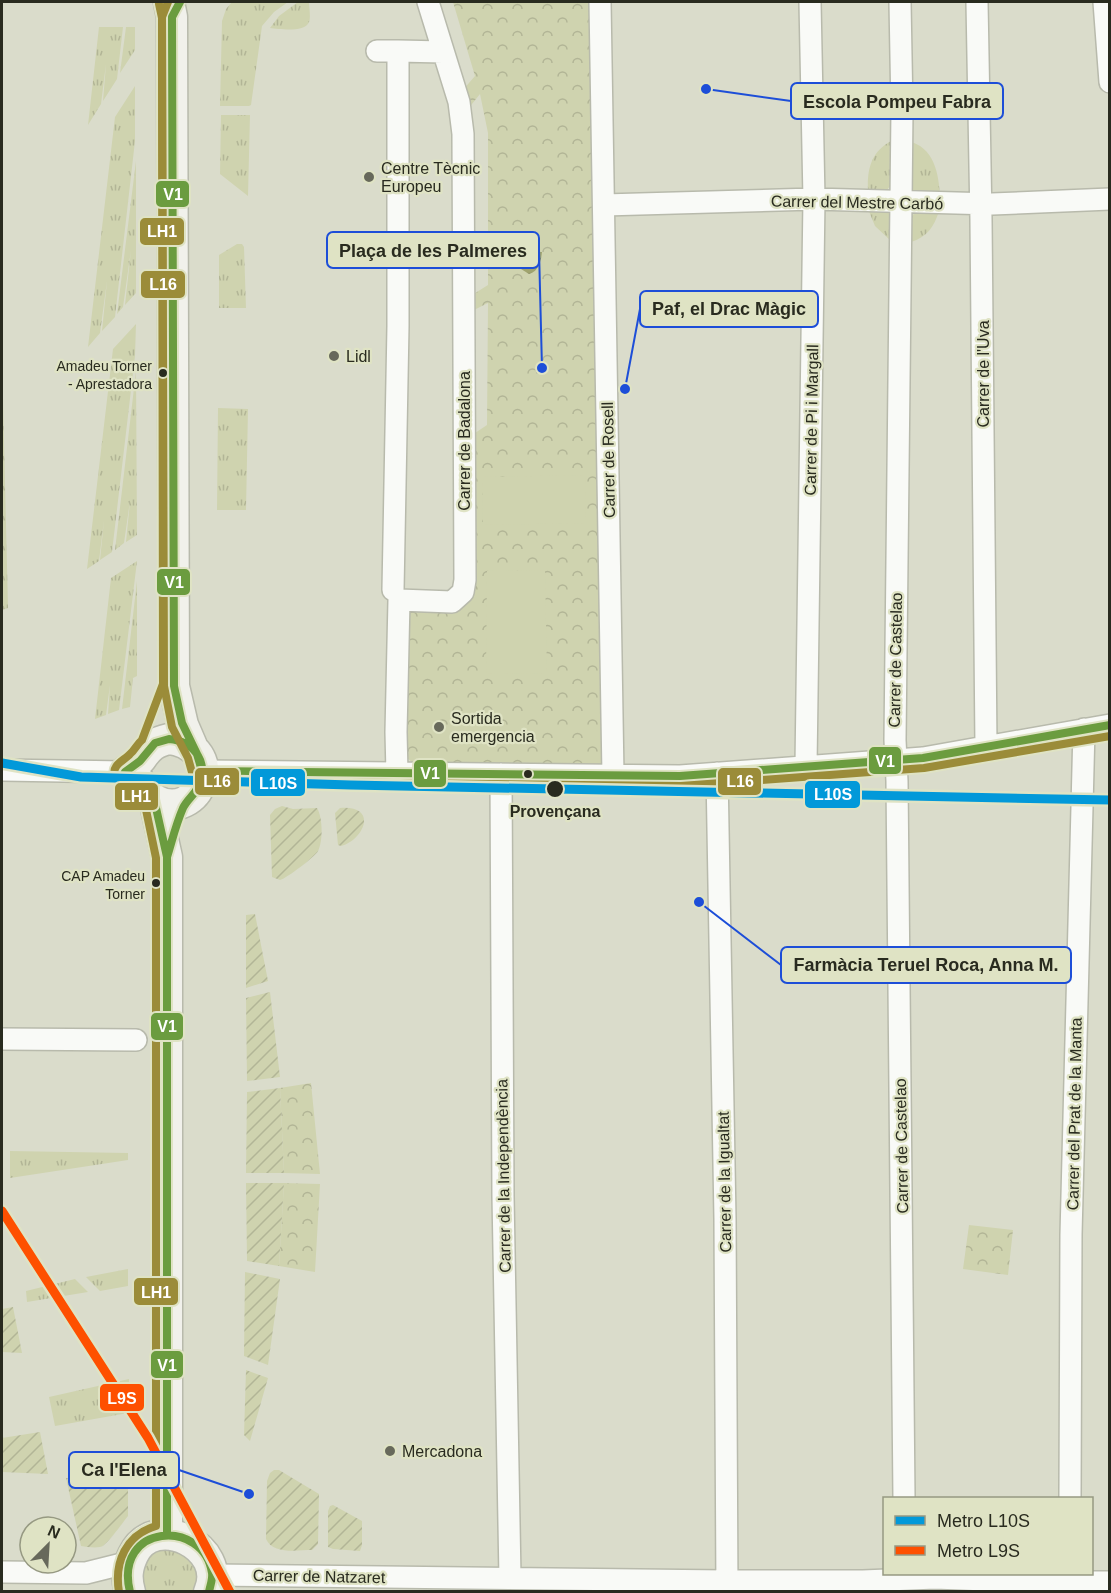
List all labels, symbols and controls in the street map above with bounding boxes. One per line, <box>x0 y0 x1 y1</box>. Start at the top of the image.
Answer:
callout: Escola Pompeu Fabra <box>791 83 1003 119</box>
text: Escola Pompeu Fabra <box>803 92 992 112</box>
place label: Centre Tècnic Europeu <box>381 160 480 195</box>
marker: Centre Tècnic Europeu <box>362 170 376 184</box>
line badge: V1 <box>155 180 190 208</box>
text: V1 <box>163 186 183 203</box>
street label: Carrer del Mestre Carbó <box>771 192 943 213</box>
line badge: LH1 <box>139 217 185 246</box>
text: LH1 <box>147 223 177 240</box>
callout: Plaça de les Palmeres <box>327 232 539 268</box>
text: Plaça de les Palmeres <box>339 241 527 261</box>
line badge: L16 <box>140 270 186 299</box>
text: L16 <box>149 276 177 293</box>
callout: Paf, el Drac Màgic <box>640 291 818 327</box>
text: Paf, el Drac Màgic <box>652 299 806 319</box>
street label: Carrer de l'Uva <box>975 320 992 428</box>
street label: Carrer de Pi i Margall <box>802 344 821 496</box>
place label: Lidl <box>346 348 371 365</box>
marker: Lidl <box>327 349 341 363</box>
place label: Amadeu Torner - Aprestadora <box>57 358 152 392</box>
marker: Amadeu Torner - Aprestadora <box>157 367 169 379</box>
street label: Carrer de Badalona <box>456 371 473 511</box>
street label: Carrer de Rosell <box>599 402 618 518</box>
line badge: V1 <box>156 568 191 596</box>
text: V1 <box>164 574 184 591</box>
street label: Carrer de Castelao <box>886 592 905 728</box>
place label: Sortida emergencia <box>451 710 535 745</box>
marker: Sortida emergencia <box>432 720 446 734</box>
line badge: V1 <box>868 746 902 775</box>
text: V1 <box>875 753 895 770</box>
line badge: V1 <box>413 759 447 788</box>
text: V1 <box>420 765 440 782</box>
line badge: L16 <box>194 767 240 796</box>
line badge: L16 <box>717 767 762 796</box>
line badge: L10S <box>250 768 306 797</box>
unlabelled marker <box>522 768 534 780</box>
text: L16 <box>203 773 231 790</box>
text: L16 <box>726 773 754 790</box>
text: L10S <box>259 775 297 792</box>
marker: Provençana <box>545 779 565 799</box>
line badge: L10S <box>804 780 861 809</box>
line badge: LH1 <box>114 782 159 811</box>
text: L10S <box>814 786 852 803</box>
text: LH1 <box>121 788 151 805</box>
place label: Provençana <box>510 803 600 820</box>
place label: CAP Amadeu Torner <box>61 868 145 902</box>
marker: CAP Amadeu Torner <box>150 877 162 889</box>
callout: Farmàcia Teruel Roca, Anna M. <box>781 947 1071 983</box>
text: Farmàcia Teruel Roca, Anna M. <box>793 955 1059 975</box>
line badge: V1 <box>150 1012 184 1041</box>
street label: Carrer del Prat de la Manta <box>1064 1017 1085 1211</box>
text: V1 <box>157 1018 177 1035</box>
street label: Carrer de Castelao <box>892 1078 911 1214</box>
street label: Carrer de la Independència <box>493 1079 514 1273</box>
street label: Carrer de la Igualtat <box>715 1111 734 1253</box>
line badge: LH1 <box>133 1277 179 1306</box>
text: LH1 <box>141 1284 171 1301</box>
line badge: V1 <box>150 1350 184 1379</box>
text: V1 <box>157 1357 177 1374</box>
line badge: L9S <box>99 1383 145 1412</box>
text: L9S <box>107 1390 137 1407</box>
place label: Mercadona <box>402 1443 482 1460</box>
marker: Mercadona <box>383 1444 397 1458</box>
callout: Ca l'Elena <box>69 1452 179 1488</box>
text: Ca l'Elena <box>81 1460 168 1480</box>
legend <box>883 1497 1093 1575</box>
text: Metro L10S <box>937 1511 1030 1531</box>
north arrow <box>18 1515 78 1575</box>
text: N <box>45 1522 63 1542</box>
text: Metro L9S <box>937 1541 1020 1561</box>
street label: Carrer de Natzaret <box>253 1567 386 1586</box>

